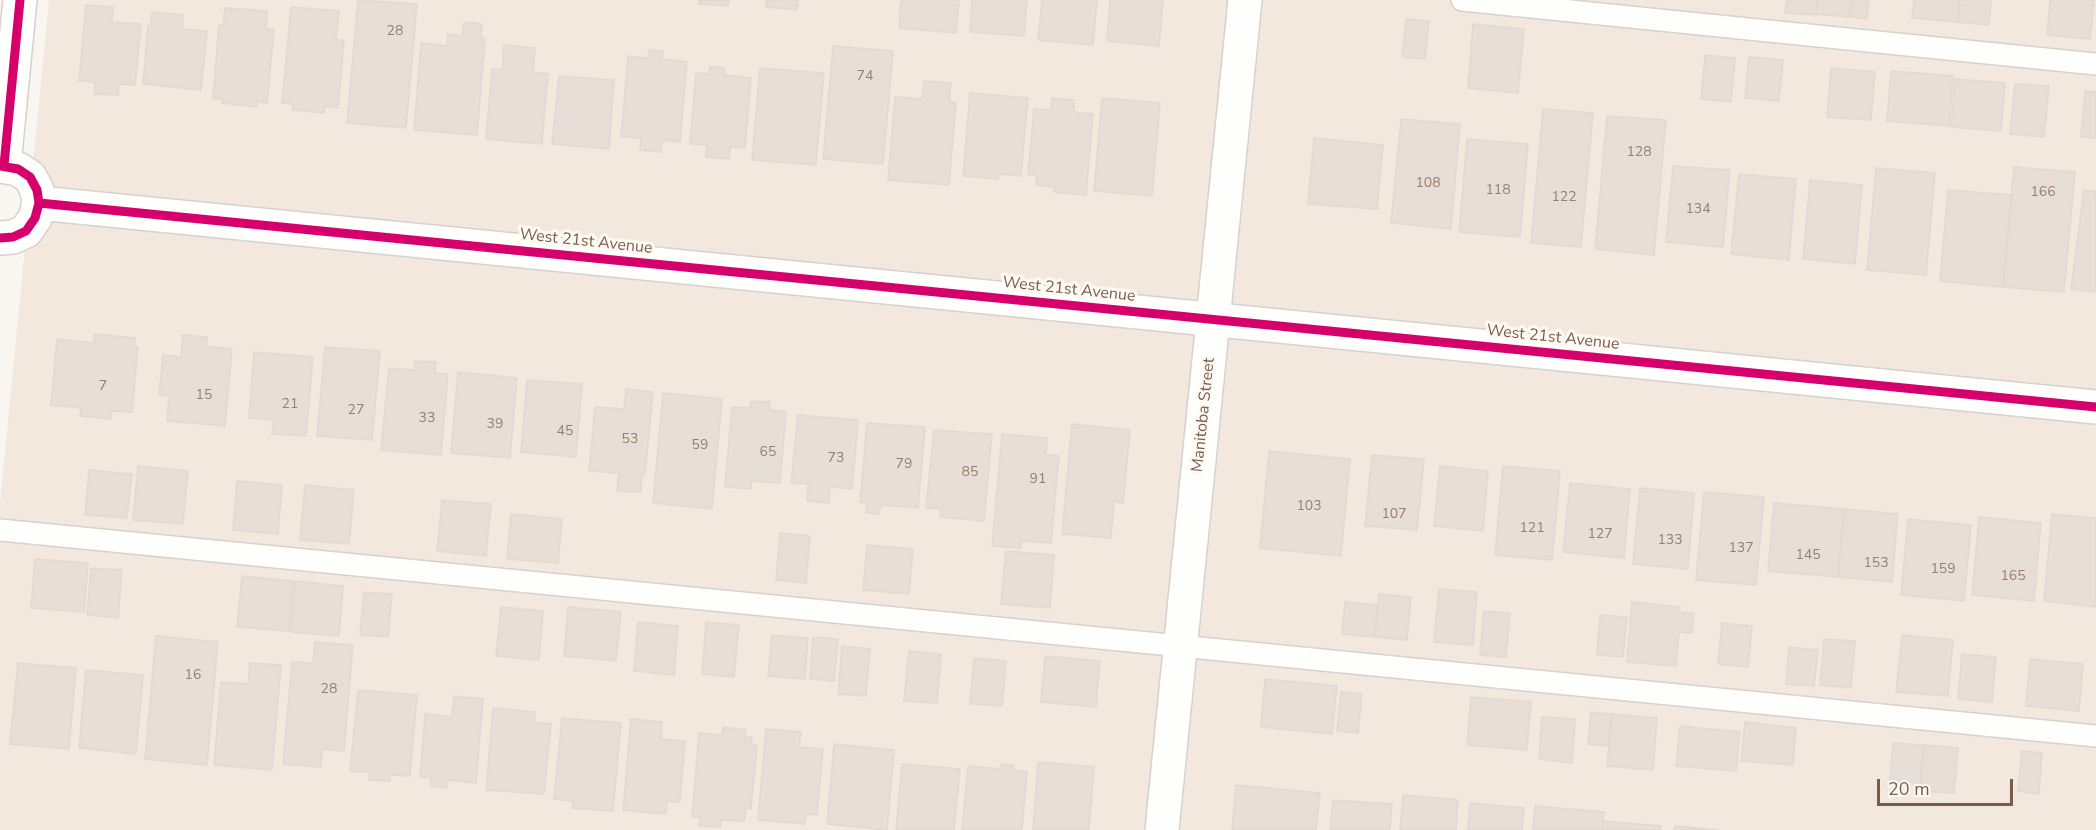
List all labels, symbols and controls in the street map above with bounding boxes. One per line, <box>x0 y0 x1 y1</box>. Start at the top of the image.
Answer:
house number: 28 <box>387 24 403 40</box>
house number: 74 <box>857 69 873 85</box>
house number: 128 <box>1626 145 1652 161</box>
house number: 108 <box>1415 176 1441 192</box>
house number: 118 <box>1485 183 1511 199</box>
house number: 166 <box>2030 185 2056 201</box>
house number: 122 <box>1551 190 1577 206</box>
house number: 134 <box>1685 202 1711 218</box>
street label: West 21st Avenue <box>519 225 653 259</box>
street label: West 21st Avenue <box>1002 273 1136 307</box>
street label: West 21st Avenue <box>1486 321 1620 355</box>
street label: Manitoba Street <box>1188 357 1220 473</box>
house number: 7 <box>99 379 107 395</box>
house number: 15 <box>196 388 212 404</box>
house number: 21 <box>282 397 298 413</box>
house number: 27 <box>348 403 364 419</box>
house number: 33 <box>419 411 435 427</box>
house number: 39 <box>487 417 503 433</box>
house number: 45 <box>557 424 573 440</box>
house number: 53 <box>622 432 638 448</box>
house number: 59 <box>692 438 708 454</box>
house number: 65 <box>760 445 776 461</box>
house number: 73 <box>828 451 844 467</box>
house number: 79 <box>896 457 912 473</box>
house number: 85 <box>962 465 978 481</box>
house number: 91 <box>1030 472 1046 488</box>
house number: 103 <box>1296 499 1322 515</box>
house number: 107 <box>1381 507 1407 523</box>
house number: 121 <box>1519 521 1545 537</box>
house number: 127 <box>1587 527 1613 543</box>
house number: 133 <box>1657 533 1683 549</box>
house number: 137 <box>1728 541 1754 557</box>
house number: 145 <box>1795 548 1821 564</box>
house number: 153 <box>1863 556 1889 572</box>
house number: 159 <box>1930 562 1956 578</box>
house number: 165 <box>2000 569 2026 585</box>
house number: 16 <box>185 668 201 684</box>
house number: 28 <box>321 682 337 698</box>
scale bar <box>1880 767 2016 805</box>
text: 20 m <box>1888 777 1930 801</box>

